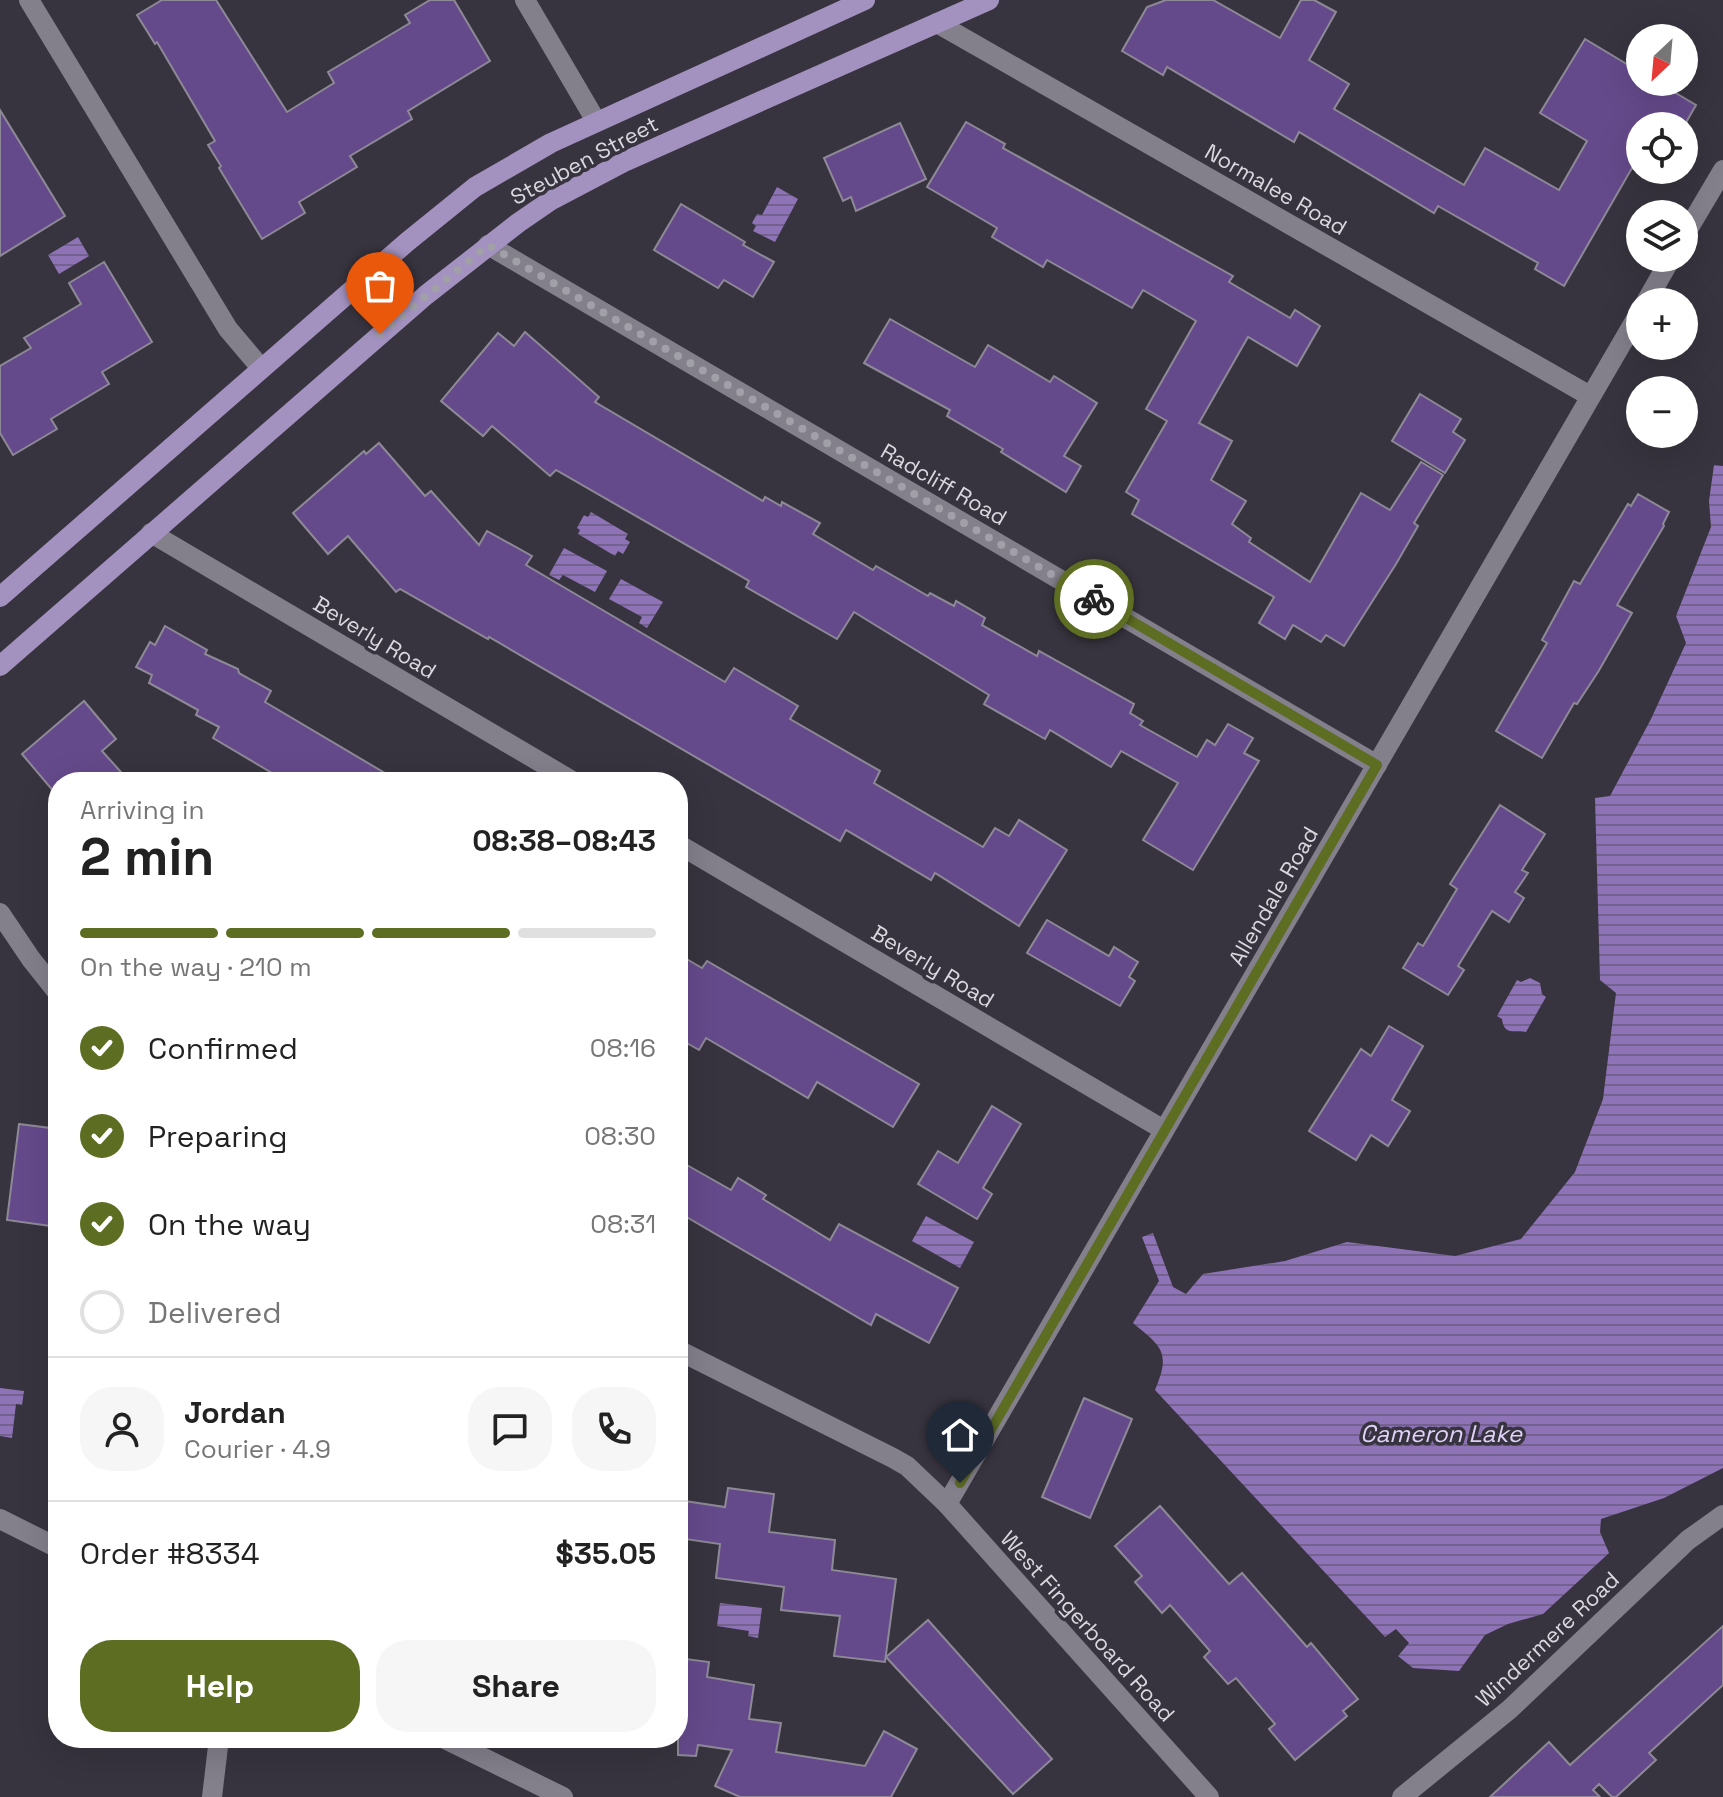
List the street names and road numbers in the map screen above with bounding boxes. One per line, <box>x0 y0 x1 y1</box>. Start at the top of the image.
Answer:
street label: Steuben Street <box>505 109 663 211</box>
street label: Normalee Road <box>1200 137 1352 241</box>
street label: Radcliff Road <box>876 437 1012 531</box>
street label: Beverly Road <box>308 589 442 685</box>
street label: Allendale Road <box>1222 821 1324 971</box>
street label: Beverly Road <box>866 918 1000 1014</box>
street label: West Fingerboard Road <box>995 1525 1181 1727</box>
street label: Windermere Road <box>1469 1565 1625 1713</box>

